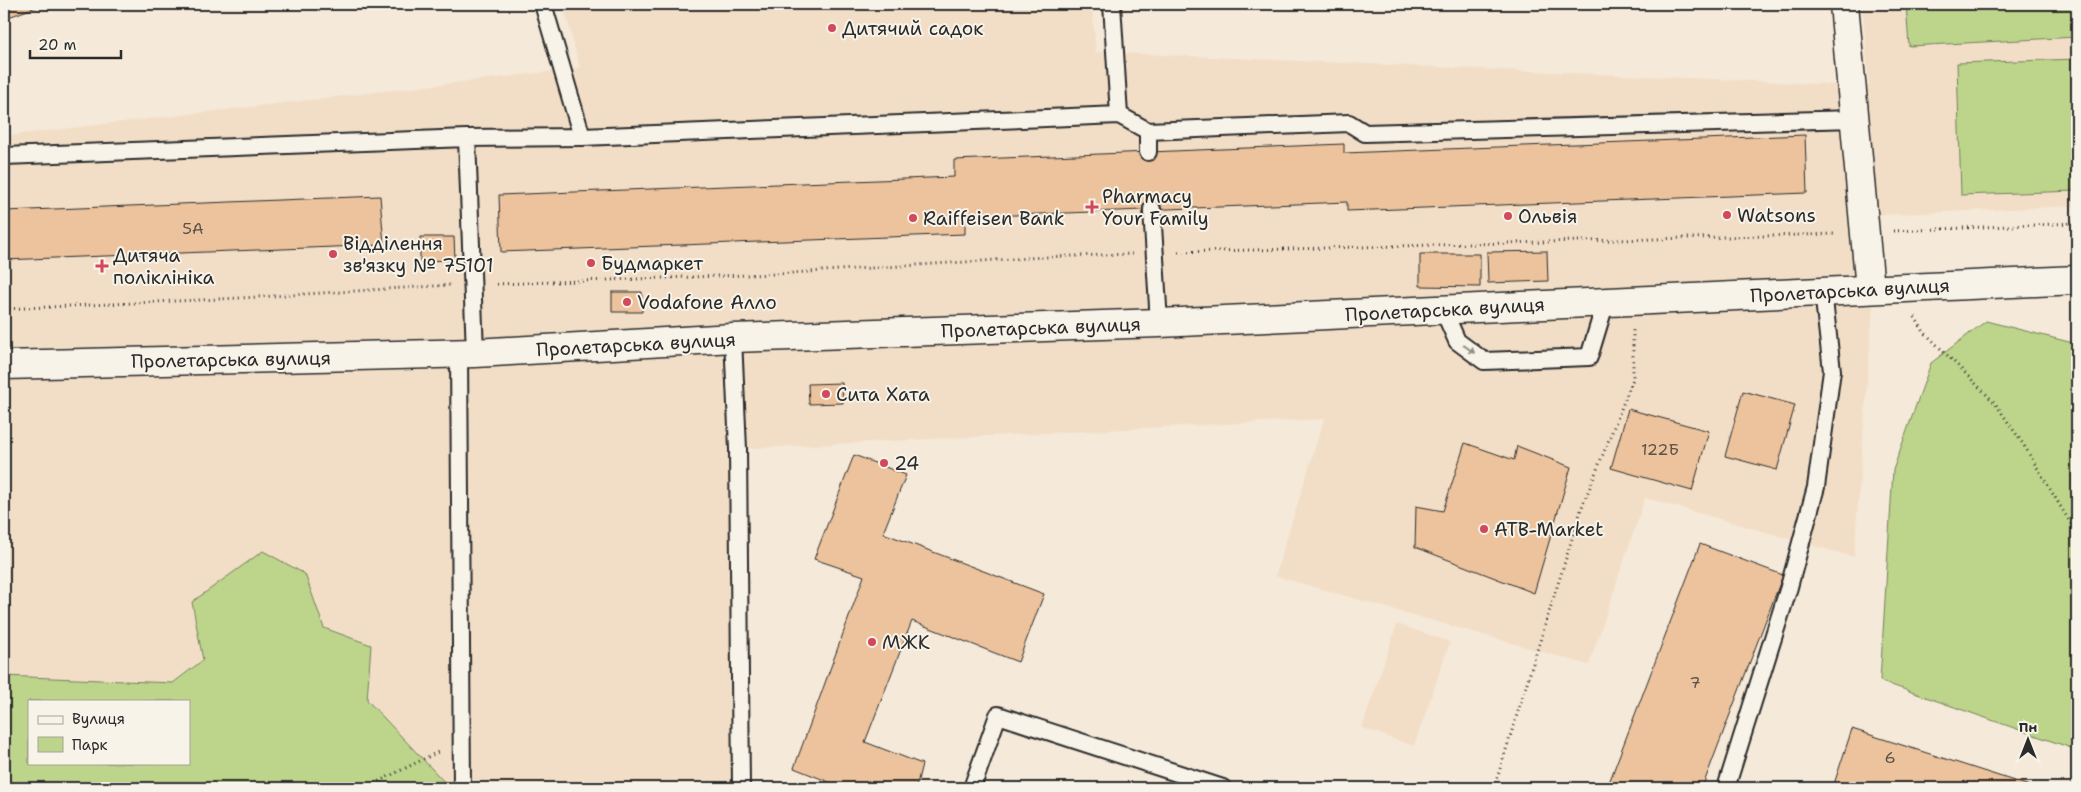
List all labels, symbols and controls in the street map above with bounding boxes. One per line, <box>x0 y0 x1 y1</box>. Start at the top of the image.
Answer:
place label: Дитячий садок <box>842 16 983 41</box>
marker: Дитячий садок <box>826 22 838 34</box>
scale bar <box>30 28 121 60</box>
text: 20 m <box>38 35 77 55</box>
place label: Pharmacy Your Family <box>1102 184 1209 231</box>
marker: Pharmacy Your Family <box>1086 201 1098 213</box>
place label: Watsons <box>1737 203 1816 228</box>
place label: Ольвія <box>1518 204 1577 229</box>
place label: Raiffeisen Bank <box>923 206 1065 231</box>
marker: Watsons <box>1721 209 1733 221</box>
marker: Ольвія <box>1502 210 1514 222</box>
marker: Raiffeisen Bank <box>907 212 919 224</box>
house number: 5А <box>182 218 204 239</box>
place label: Відділення зв'язку № 75101 <box>343 231 494 278</box>
place label: Дитяча поліклініка <box>113 243 215 290</box>
marker: Відділення зв'язку № 75101 <box>327 248 339 260</box>
place label: Будмаркет <box>601 251 704 276</box>
marker: Будмаркет <box>585 257 597 269</box>
marker: Дитяча поліклініка <box>95 259 109 273</box>
street label: Пролетарська вулиця <box>1750 273 1951 308</box>
place label: Vodafone Алло <box>637 290 777 315</box>
street label: Пролетарська вулиця <box>1345 292 1546 327</box>
marker: Vodafone Алло <box>621 296 633 308</box>
street label: Пролетарська вулиця <box>941 312 1141 343</box>
street label: Пролетарська вулиця <box>536 327 737 362</box>
one-way arrow <box>1462 344 1475 354</box>
street label: Пролетарська вулиця <box>131 345 331 374</box>
place label: Сита Хата <box>836 382 930 407</box>
marker: Сита Хата <box>820 388 832 400</box>
house number: 122Б <box>1641 439 1679 460</box>
place label: 24 <box>894 451 919 476</box>
marker: 24 <box>878 457 890 469</box>
place label: ATB-Market <box>1494 517 1604 542</box>
marker: ATB-Market <box>1478 523 1490 535</box>
place label: МЖК <box>882 630 930 655</box>
marker: МЖК <box>866 636 878 648</box>
house number: 7 <box>1689 672 1701 693</box>
legend <box>28 700 190 764</box>
text: Вулиця <box>72 709 125 729</box>
north arrow <box>2004 714 2054 764</box>
text: Пн <box>2019 718 2037 736</box>
text: Парк <box>72 735 108 755</box>
house number: 6 <box>1884 747 1896 768</box>

